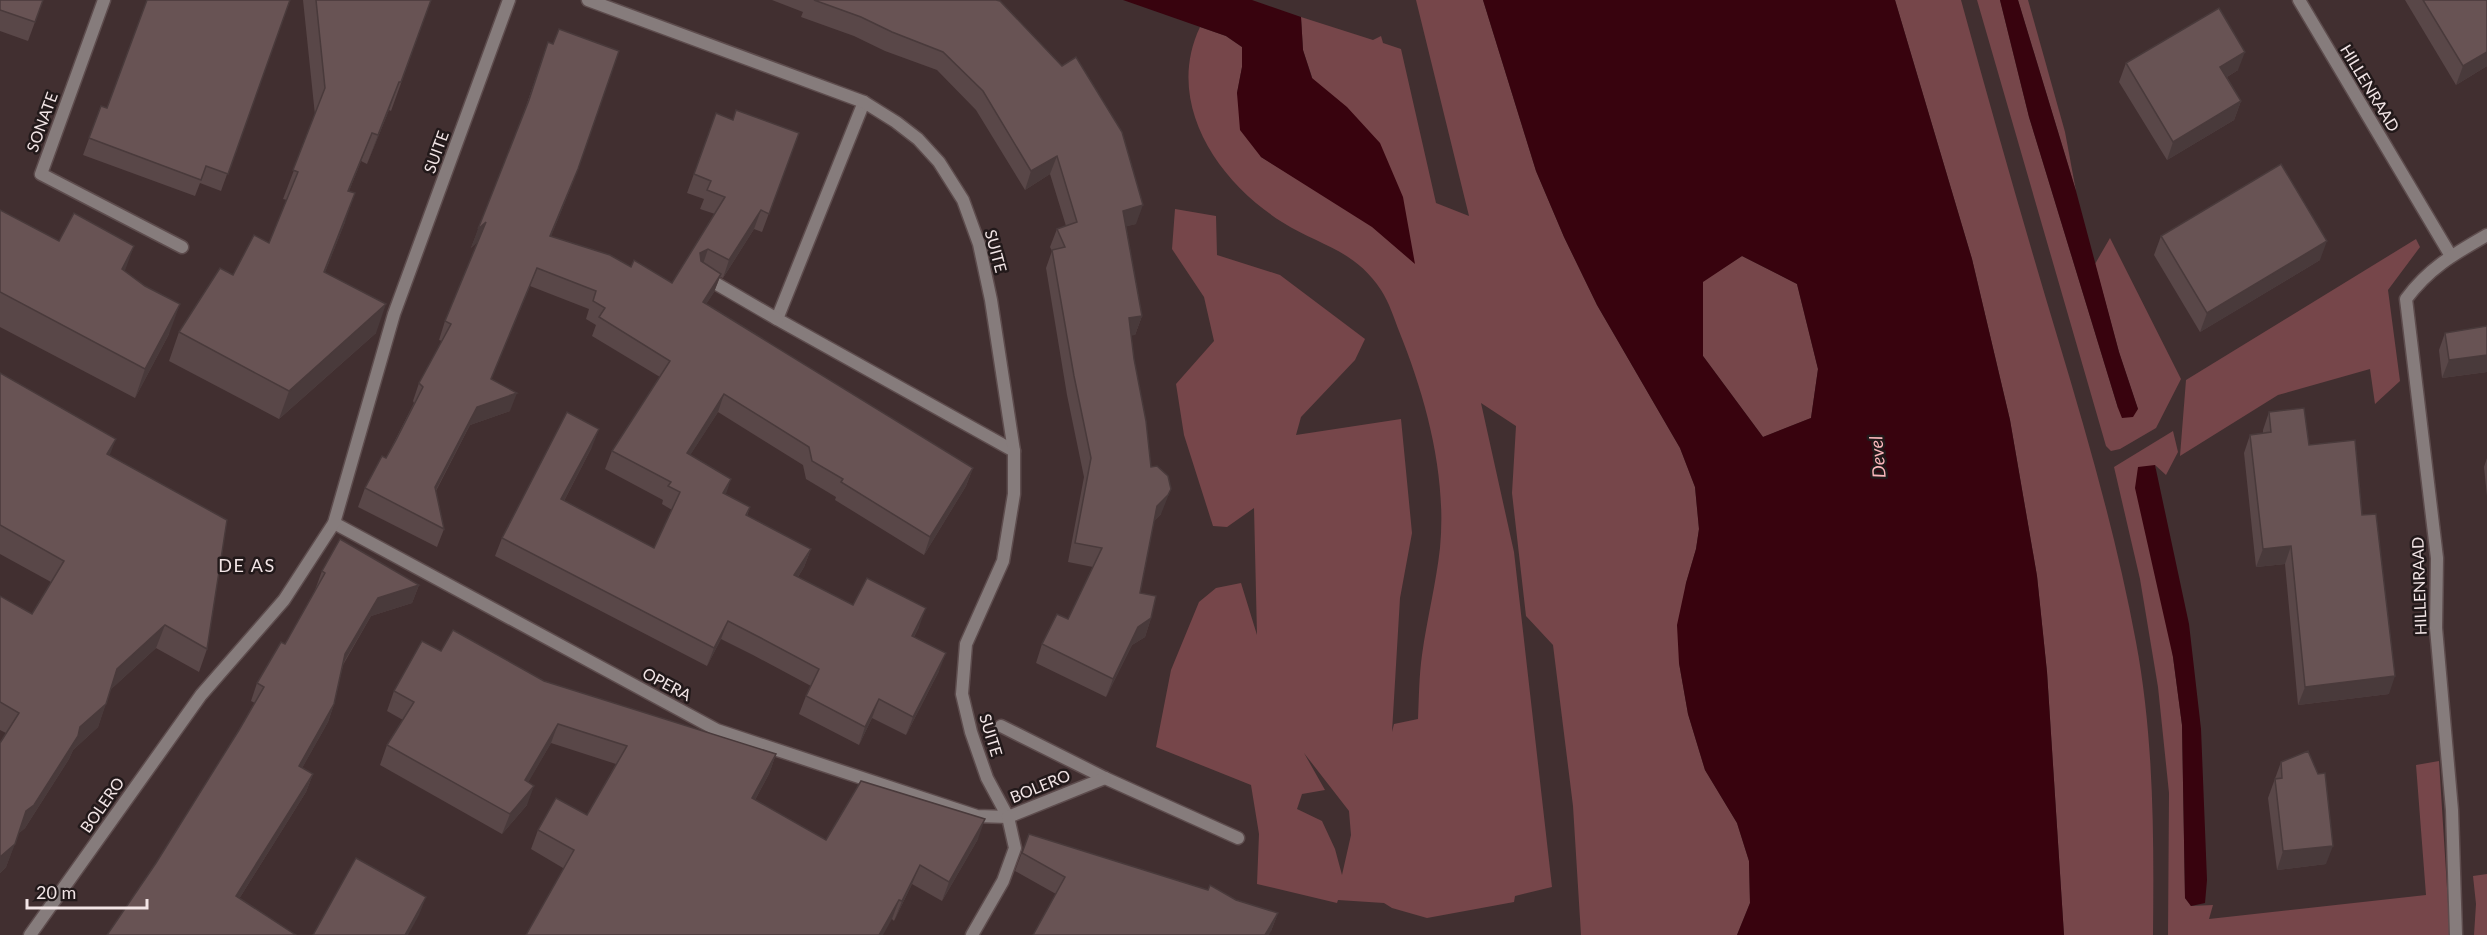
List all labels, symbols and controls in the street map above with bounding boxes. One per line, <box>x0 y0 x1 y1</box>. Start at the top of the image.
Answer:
street label: HILLENRAAD <box>2337 41 2404 135</box>
street label: SONATE <box>22 89 61 154</box>
street label: SUITE <box>419 128 452 176</box>
street label: SUITE <box>982 227 1011 274</box>
water label: Devel <box>1864 435 1890 479</box>
street label: HILLENRAAD <box>2407 536 2430 636</box>
district label: DE AS <box>218 554 276 576</box>
street label: OPERA <box>640 663 695 704</box>
street label: SUITE <box>976 711 1007 758</box>
street label: BOLERO <box>1007 765 1073 806</box>
street label: BOLERO <box>76 773 128 836</box>
scale bar <box>27 872 147 910</box>
text: 20 m <box>36 881 76 903</box>

